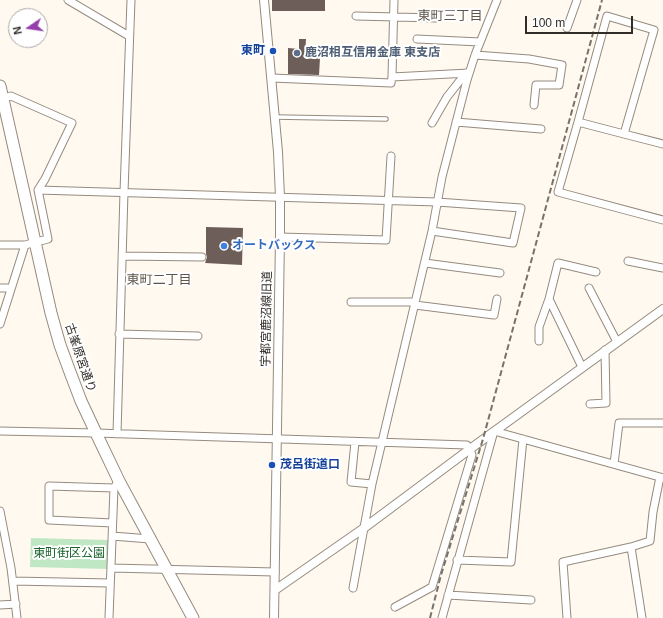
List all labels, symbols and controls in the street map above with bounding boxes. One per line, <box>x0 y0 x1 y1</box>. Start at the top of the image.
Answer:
north arrow <box>8 8 48 48</box>
district label: 東町三丁目 <box>418 8 482 24</box>
scale bar <box>527 8 635 34</box>
text: 100 m <box>532 16 565 30</box>
text: N <box>11 25 24 36</box>
place label: 東町 <box>241 44 265 58</box>
marker: 東町 <box>268 46 278 56</box>
place label: 鹿沼相互信用金庫 東支店 <box>305 46 440 60</box>
marker: 鹿沼相互信用金庫 東支店 <box>292 48 302 58</box>
place label: オートバックス <box>232 239 316 253</box>
marker: オートバックス <box>219 241 229 251</box>
street label: 宇都宮鹿沼線旧道 <box>259 271 275 367</box>
district label: 東町二丁目 <box>127 272 191 288</box>
street label: 古峯原宮通り <box>61 322 99 394</box>
place label: 茂呂街道口 <box>280 458 340 472</box>
marker: 茂呂街道口 <box>267 460 277 470</box>
park label: 東町街区公園 <box>33 547 105 561</box>

